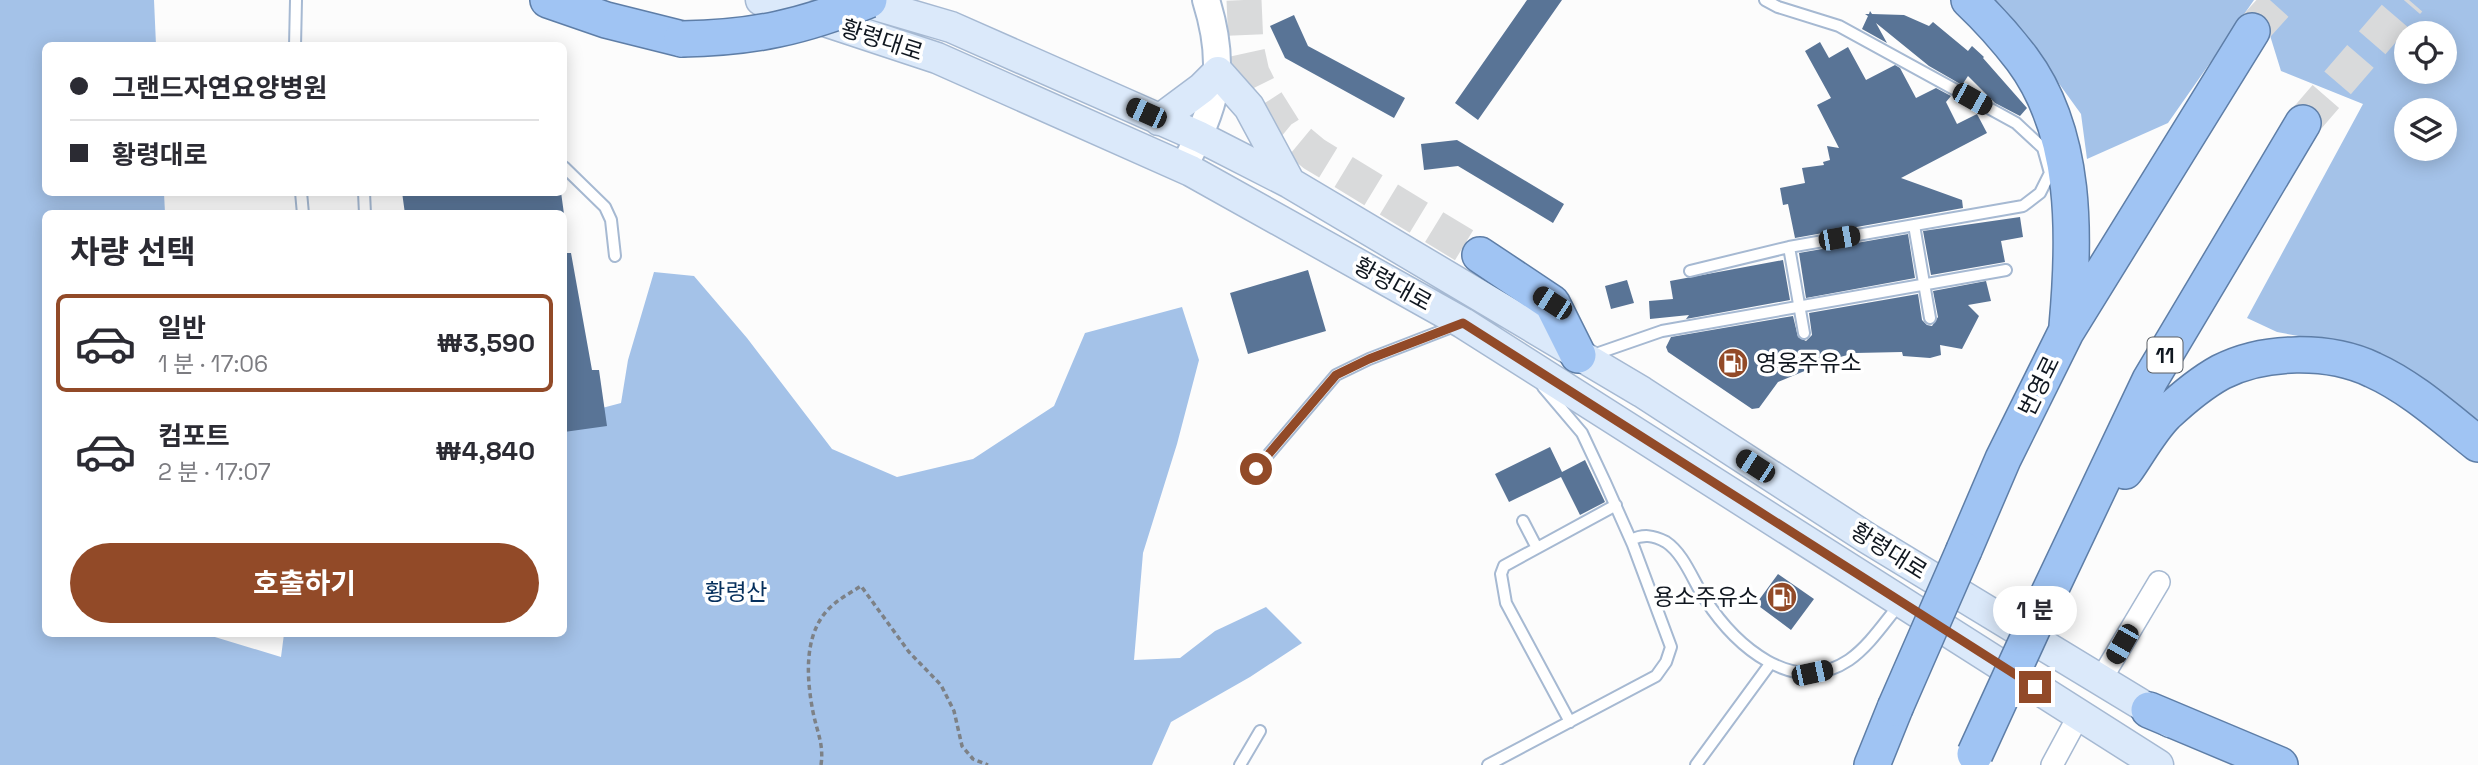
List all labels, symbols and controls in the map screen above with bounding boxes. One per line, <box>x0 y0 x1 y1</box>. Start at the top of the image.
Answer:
street label: 황령대로 <box>837 13 927 67</box>
map controls <box>2394 21 2457 161</box>
button: locate <box>2394 21 2457 84</box>
text: 그랜드자연요양병원 <box>112 71 327 105</box>
car <box>1949 80 1996 118</box>
car <box>1123 95 1170 131</box>
button: layers <box>2394 98 2457 161</box>
text: 황령대로 <box>112 138 208 172</box>
car <box>1817 224 1862 252</box>
text: 차량 선택 <box>70 232 196 272</box>
street label: 황령대로 <box>1349 250 1437 318</box>
car <box>1529 283 1576 323</box>
text: 일반 <box>158 311 206 345</box>
icon: car <box>74 312 137 375</box>
text: ₩3,590 <box>437 326 535 360</box>
road number: 11 <box>2148 338 2182 372</box>
fuel station icon: 영웅주유소 <box>1716 346 1750 380</box>
place label: 영웅주유소 <box>1756 348 1862 378</box>
text: 1 분 · 17:06 <box>158 349 268 379</box>
street label: 번영로 <box>2012 351 2066 421</box>
text: 컴포트 <box>158 419 230 453</box>
icon: car <box>74 420 137 483</box>
text: ₩4,840 <box>435 434 535 468</box>
car <box>1732 446 1779 486</box>
route start <box>1240 453 1272 485</box>
text: 2 분 · 17:07 <box>158 457 271 487</box>
street label: 황령대로 <box>1845 516 1933 586</box>
button: 호출하기 <box>70 543 539 623</box>
park label: 황령산 <box>704 577 768 607</box>
fuel station icon: 용소주유소 <box>1765 580 1799 614</box>
place label: 용소주유소 <box>1653 582 1759 612</box>
callout: 1 분 <box>1993 586 2077 634</box>
text: 1 분 <box>2016 595 2054 625</box>
car <box>2103 621 2142 667</box>
car <box>1790 658 1835 688</box>
route end <box>2019 671 2051 703</box>

